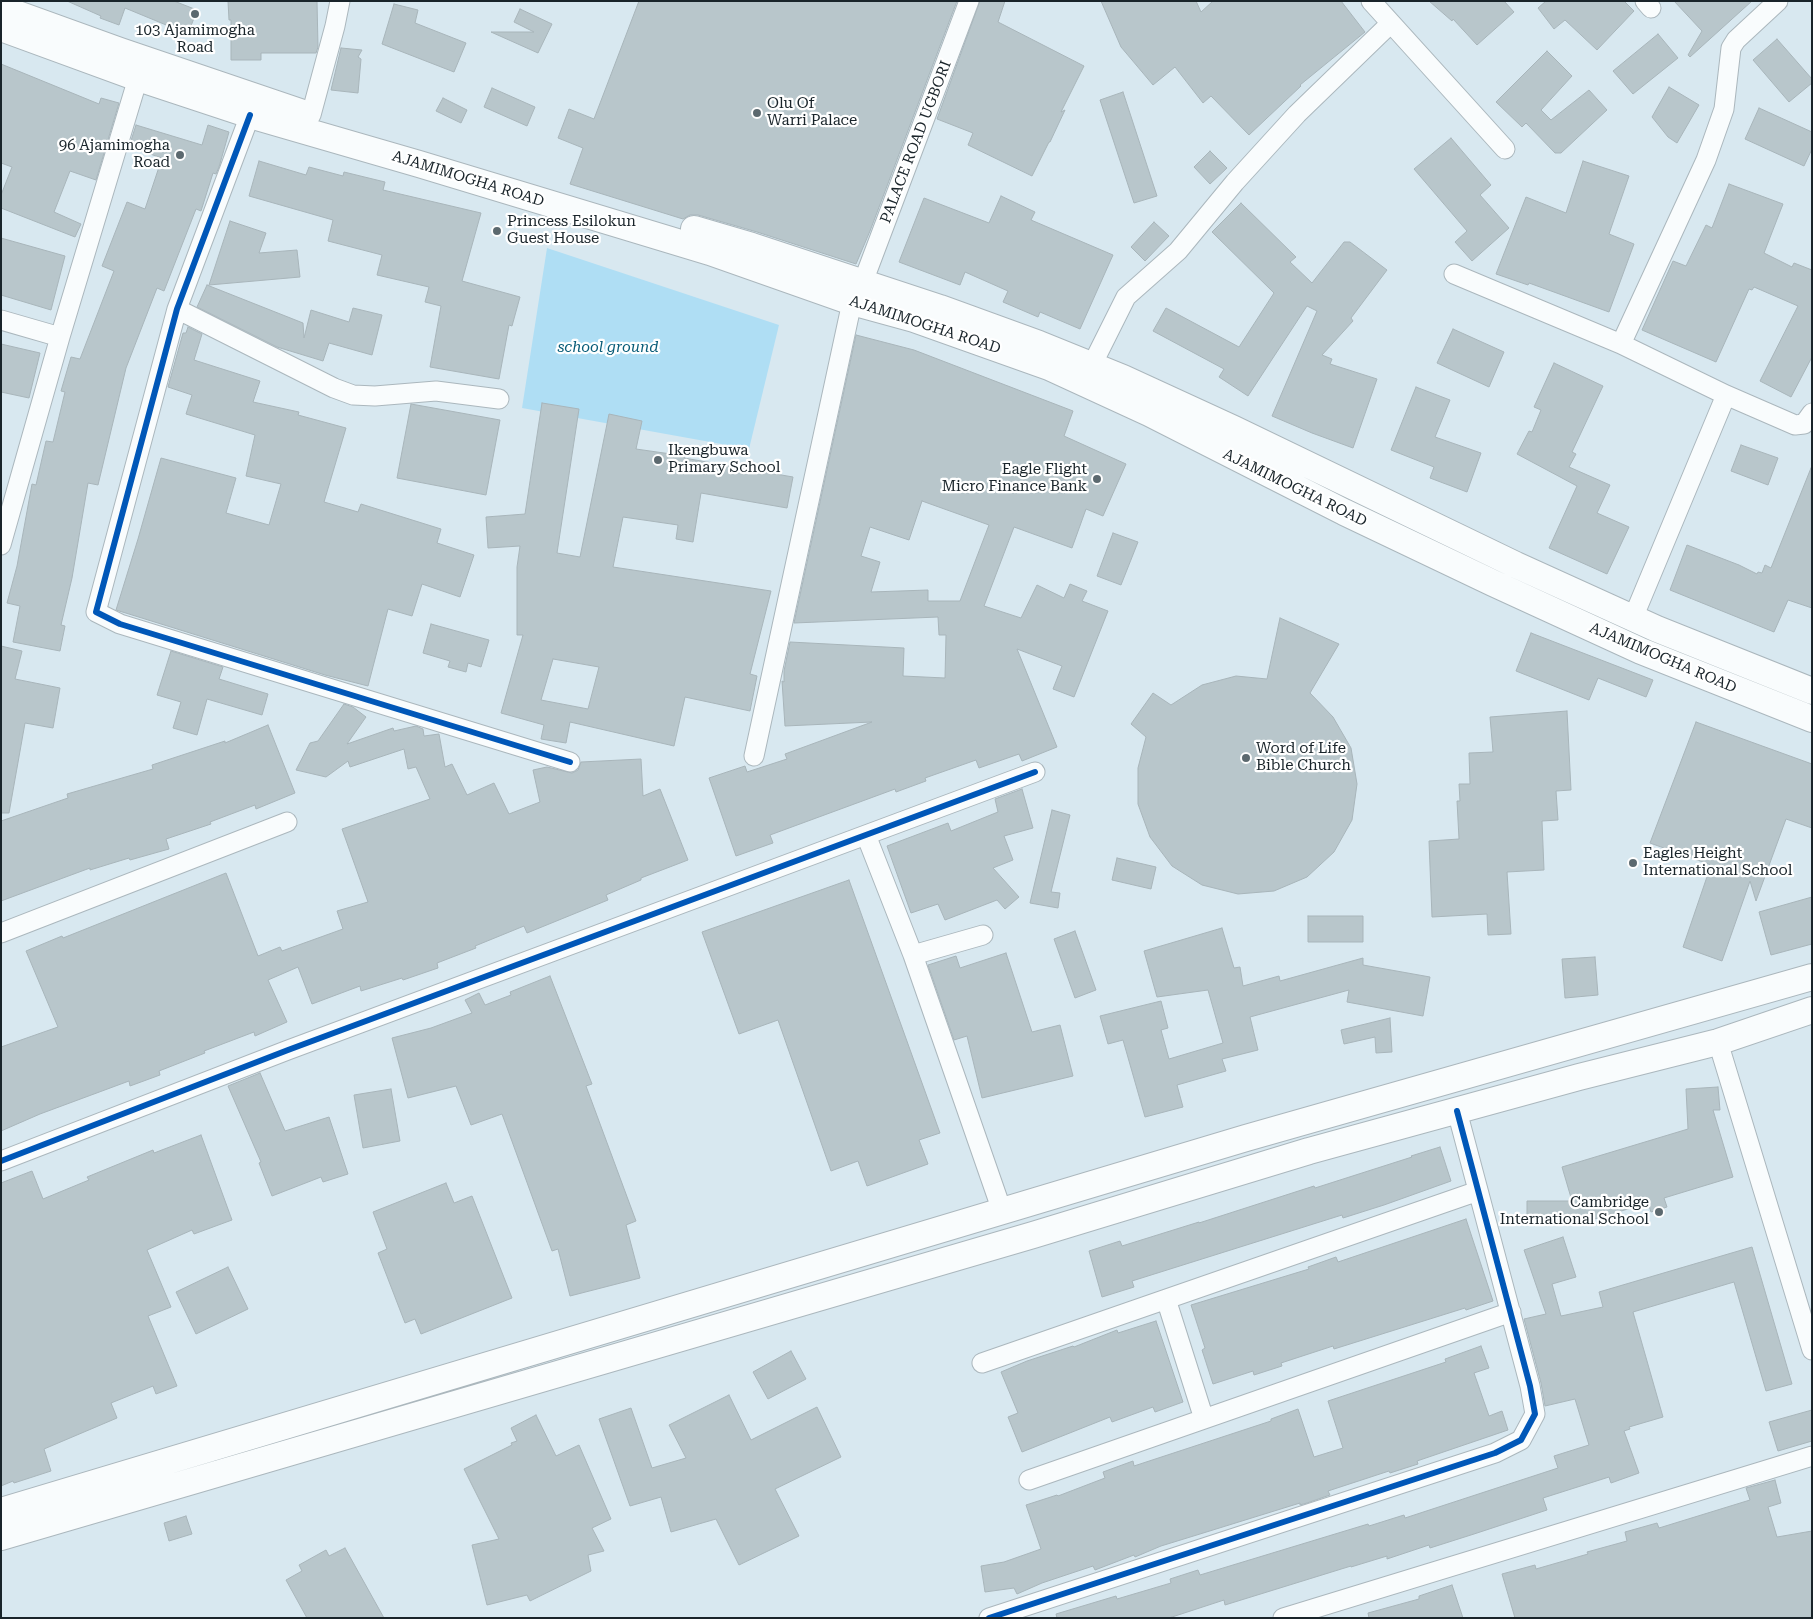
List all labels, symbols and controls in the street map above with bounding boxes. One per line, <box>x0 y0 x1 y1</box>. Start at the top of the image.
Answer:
marker: 103 Ajamimogha Road <box>189 8 201 20</box>
place label: 103 Ajamimogha Road <box>135 22 255 57</box>
street label: PALACE ROAD UGBORI <box>877 58 955 226</box>
place label: Olu Of Warri Palace <box>767 95 857 130</box>
marker: Olu Of Warri Palace <box>751 107 763 119</box>
place label: 96 Ajamimogha Road <box>59 137 170 172</box>
street label: AJAMIMOGHA ROAD <box>390 147 546 211</box>
marker: 96 Ajamimogha Road <box>174 149 186 161</box>
place label: Princess Esilokun Guest House <box>507 213 636 248</box>
marker: Princess Esilokun Guest House <box>491 225 503 237</box>
street label: AJAMIMOGHA ROAD <box>847 292 1003 358</box>
park label: school ground <box>557 339 659 357</box>
place label: Ikengbuwa Primary School <box>668 442 780 477</box>
street label: AJAMIMOGHA ROAD <box>1220 445 1370 531</box>
marker: Ikengbuwa Primary School <box>652 454 664 466</box>
place label: Eagle Flight Micro Finance Bank <box>942 461 1087 496</box>
marker: Eagle Flight Micro Finance Bank <box>1091 473 1103 485</box>
street label: AJAMIMOGHA ROAD <box>1587 619 1739 697</box>
place label: Word of Life Bible Church <box>1256 740 1351 775</box>
marker: Word of Life Bible Church <box>1240 752 1252 764</box>
place label: Eagles Height International School <box>1643 845 1792 880</box>
marker: Eagles Height International School <box>1627 857 1639 869</box>
place label: Cambridge International School <box>1500 1194 1649 1229</box>
marker: Cambridge International School <box>1653 1206 1665 1218</box>

